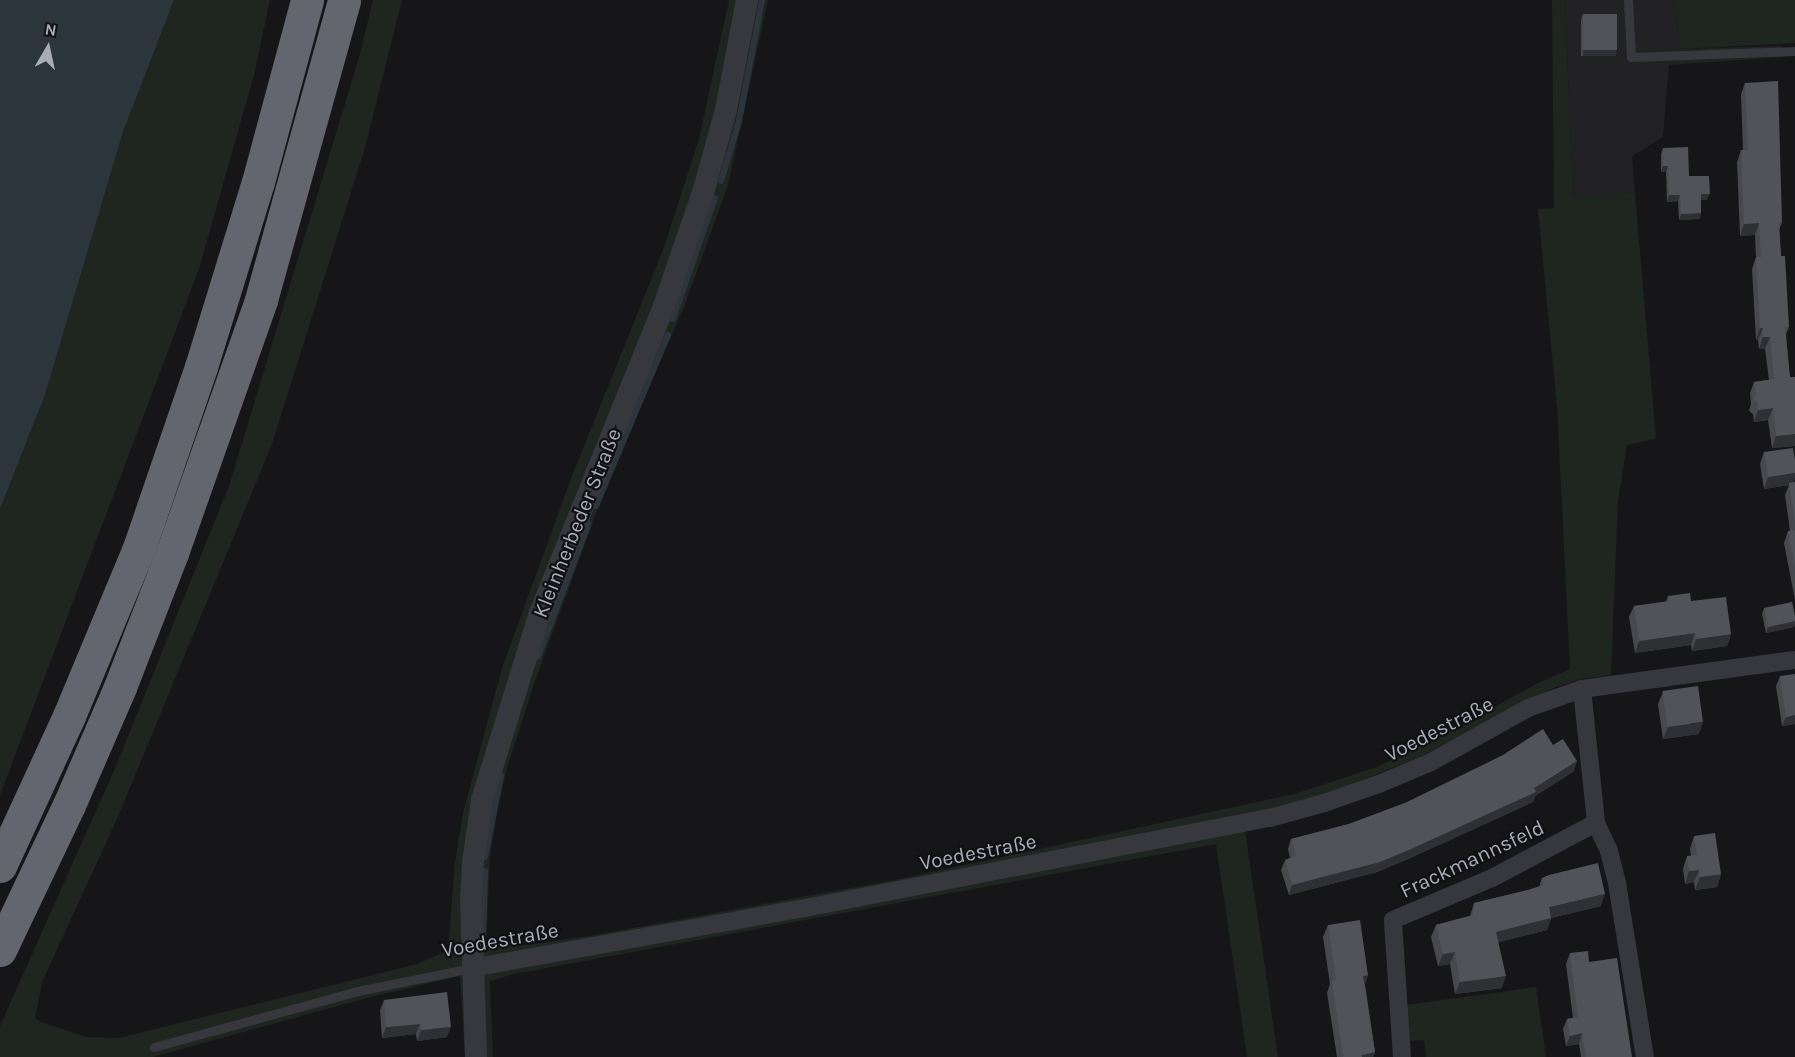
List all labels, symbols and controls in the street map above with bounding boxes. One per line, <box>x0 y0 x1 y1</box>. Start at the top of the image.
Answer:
north arrow <box>18 18 78 78</box>
text: N <box>44 19 58 40</box>
street label: Kleinherbeder Straße <box>528 425 626 621</box>
street label: Voedestraße <box>1381 691 1497 767</box>
street label: Frackmannsfeld <box>1396 815 1548 903</box>
street label: Voedestraße <box>917 828 1039 876</box>
street label: Voedestraße <box>440 917 560 963</box>

